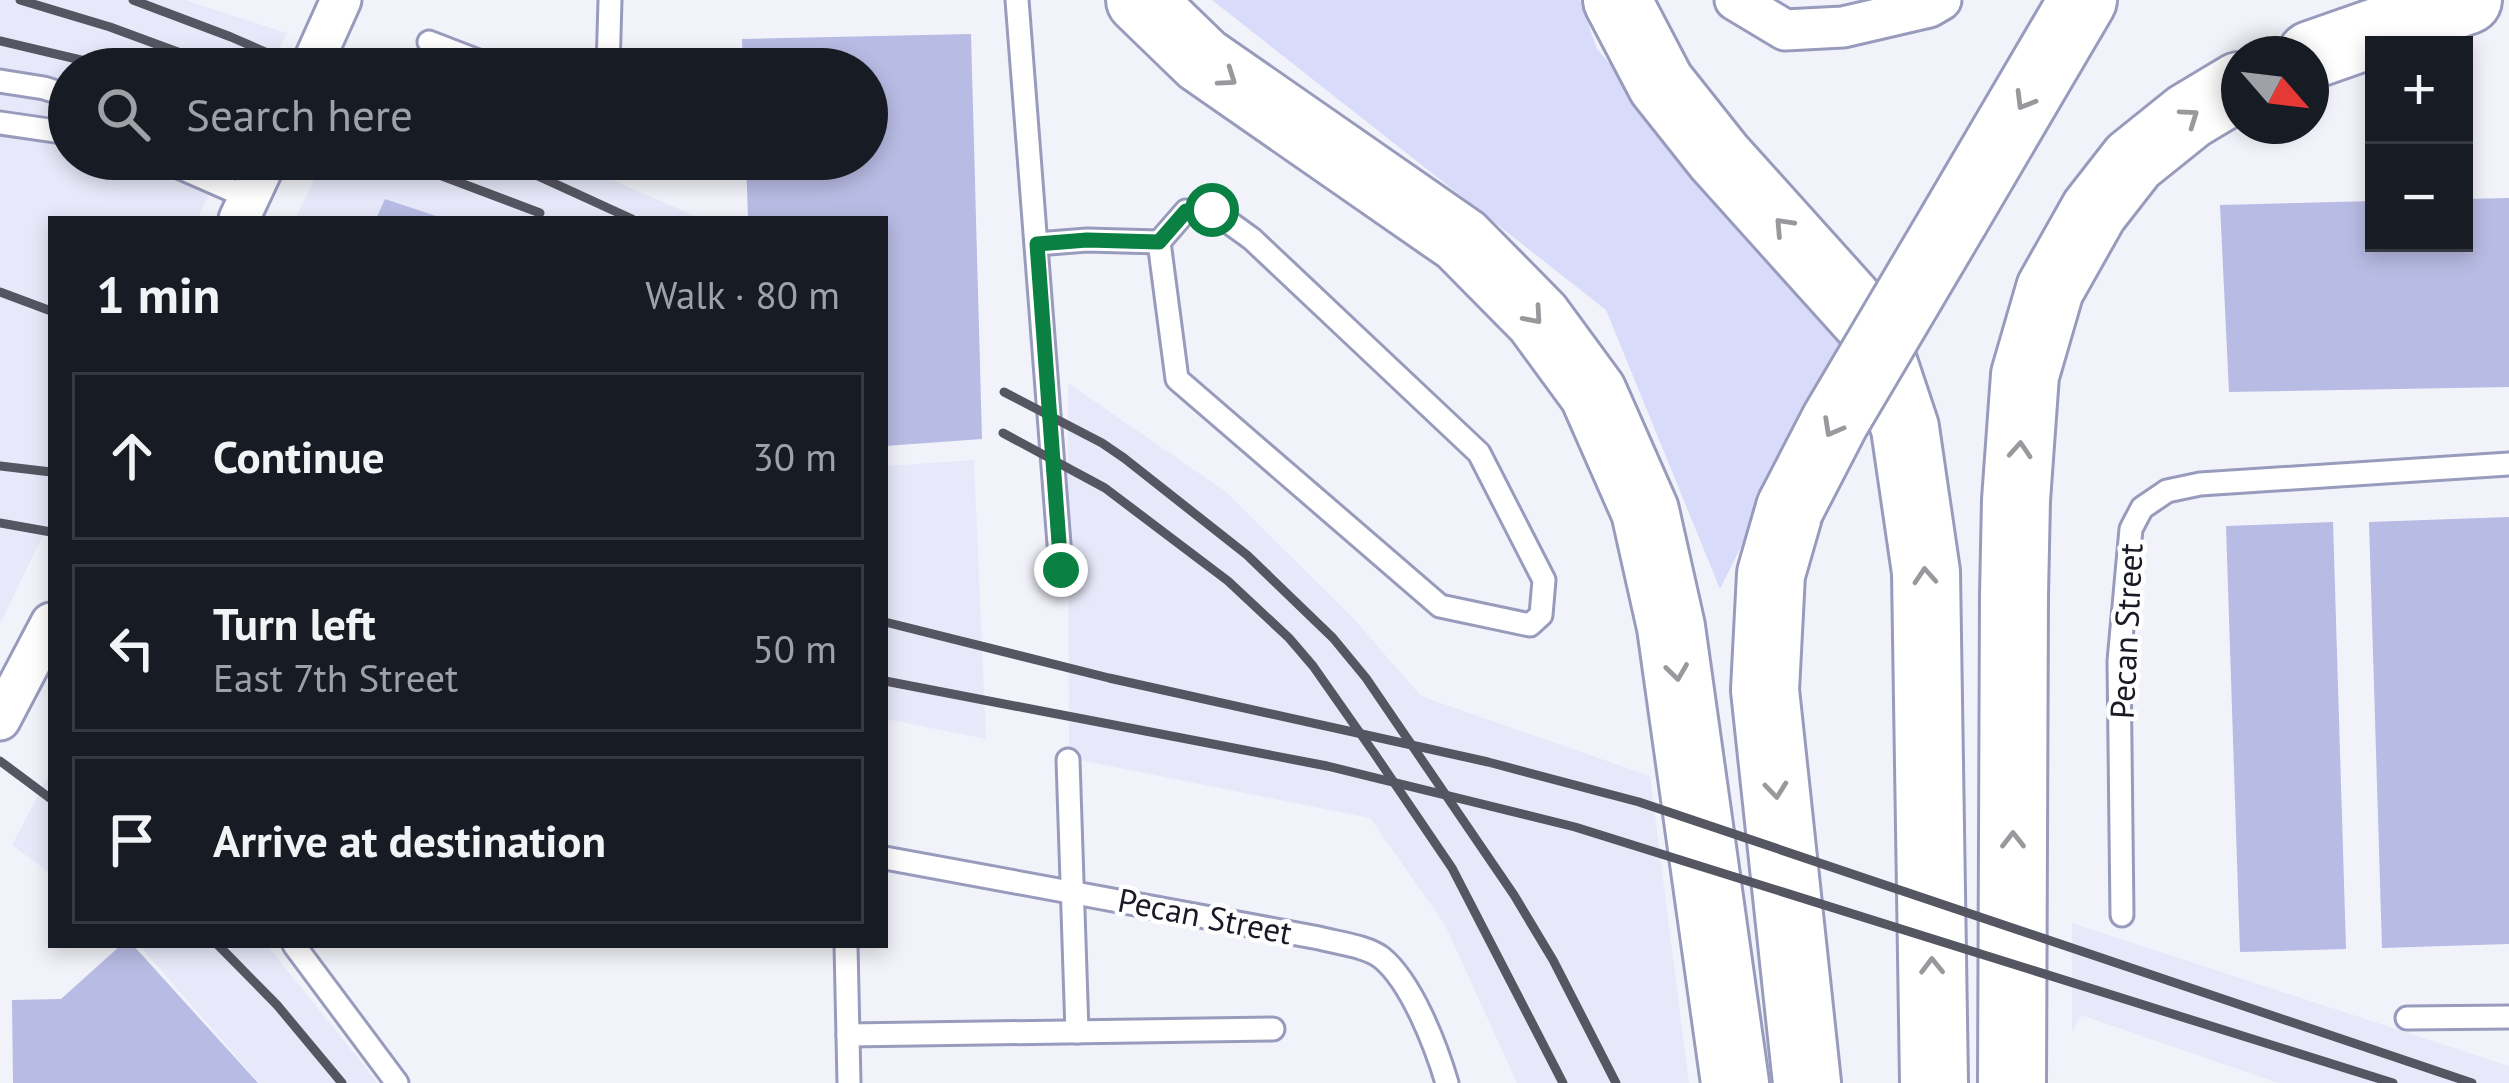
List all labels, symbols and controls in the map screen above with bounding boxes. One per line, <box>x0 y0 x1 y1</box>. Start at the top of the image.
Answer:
north arrow <box>2221 36 2329 144</box>
map controls <box>2365 36 2473 252</box>
button: + <box>2365 36 2473 144</box>
search box <box>48 48 888 180</box>
one-way arrow <box>1214 63 1236 85</box>
icon: search <box>90 81 156 147</box>
text: Search here <box>186 85 413 143</box>
one-way arrow <box>2016 88 2039 110</box>
one-way arrow <box>2177 109 2199 131</box>
button: − <box>2365 144 2473 252</box>
route start <box>1185 183 1239 237</box>
one-way arrow <box>1776 219 1797 240</box>
text: 1 min <box>96 261 220 327</box>
text: Walk · 80 m <box>645 269 840 320</box>
one-way arrow <box>1520 302 1541 324</box>
one-way arrow <box>1823 415 1846 436</box>
icon: ahead <box>99 423 165 489</box>
text: Continue <box>213 427 385 485</box>
text: 30 m <box>752 431 837 482</box>
one-way arrow <box>2006 440 2032 459</box>
street label: Pecan Street <box>2099 542 2152 720</box>
route end <box>1034 543 1088 597</box>
one-way arrow <box>1913 566 1939 585</box>
text: Turn left <box>213 594 376 652</box>
icon: left <box>99 615 165 681</box>
text: 50 m <box>752 623 837 674</box>
text: East 7th Street <box>213 652 458 703</box>
one-way arrow <box>1664 662 1690 681</box>
one-way arrow <box>1763 781 1788 800</box>
icon: arrive <box>99 807 165 873</box>
text: Arrive at destination <box>213 811 606 869</box>
one-way arrow <box>2000 830 2026 849</box>
street label: Pecan Street <box>1115 878 1296 953</box>
one-way arrow <box>1919 956 1945 975</box>

